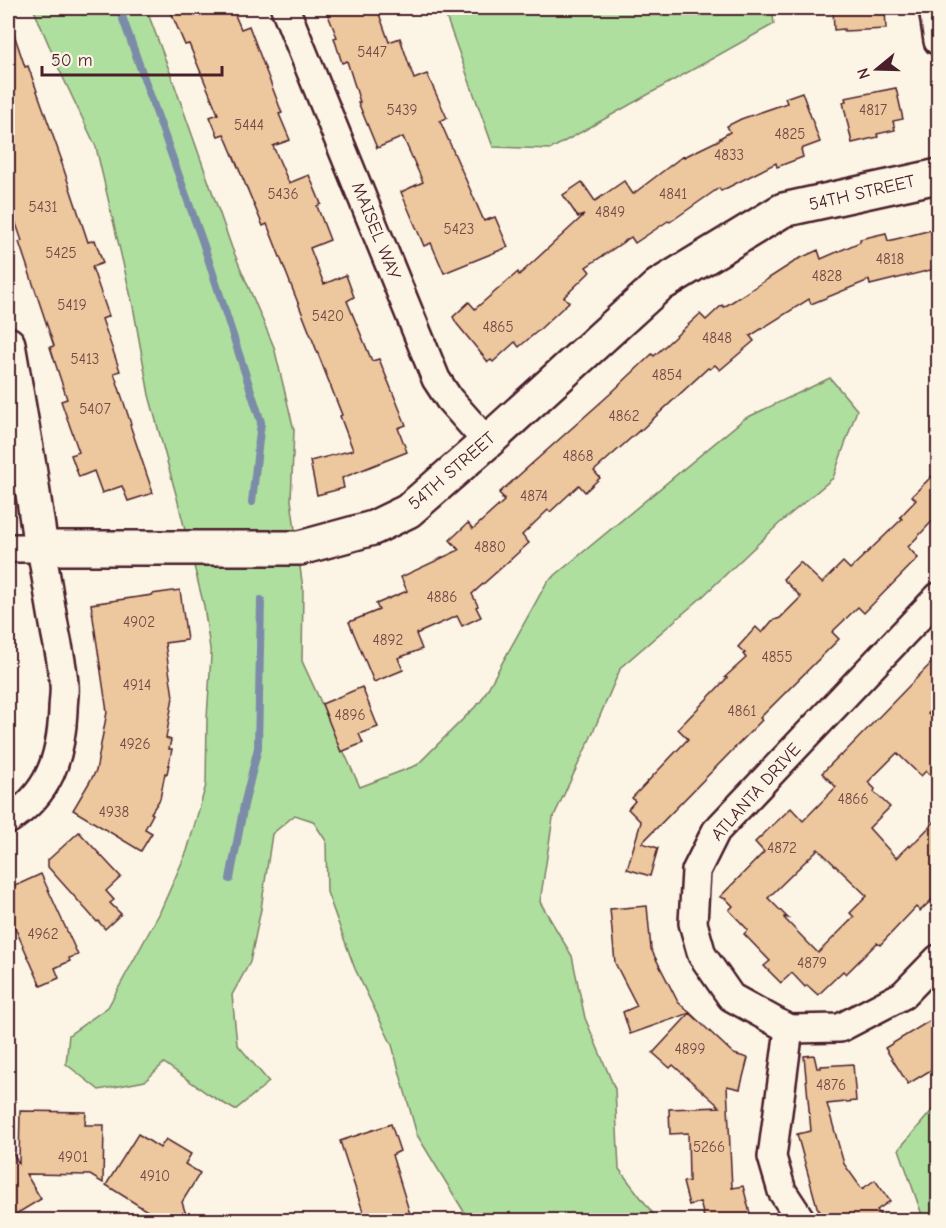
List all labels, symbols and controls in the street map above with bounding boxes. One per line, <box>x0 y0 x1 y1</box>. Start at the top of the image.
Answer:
scale bar <box>42 39 222 77</box>
north arrow <box>847 39 907 99</box>
house number: 5447 <box>357 43 387 61</box>
text: 50 m <box>51 50 93 71</box>
text: N <box>854 66 874 81</box>
house number: 5439 <box>387 101 418 119</box>
house number: 4817 <box>859 101 887 119</box>
house number: 5444 <box>234 116 264 134</box>
house number: 4825 <box>775 125 805 143</box>
house number: 4833 <box>714 146 744 164</box>
street label: 54TH STREET <box>807 170 918 215</box>
street label: MAISEL WAY <box>347 179 405 283</box>
house number: 5436 <box>267 185 299 203</box>
house number: 4841 <box>659 185 687 203</box>
house number: 5431 <box>29 198 58 216</box>
house number: 4849 <box>595 203 625 221</box>
house number: 5423 <box>444 220 474 238</box>
house number: 5425 <box>45 244 77 262</box>
house number: 4818 <box>876 250 904 268</box>
house number: 4828 <box>812 267 842 285</box>
house number: 5419 <box>57 296 87 314</box>
house number: 5420 <box>312 307 344 325</box>
house number: 4865 <box>482 318 514 336</box>
house number: 4848 <box>702 329 732 347</box>
house number: 5413 <box>71 350 99 368</box>
house number: 4854 <box>652 366 682 384</box>
house number: 5407 <box>79 400 111 418</box>
house number: 4862 <box>609 407 639 425</box>
street label: 54TH STREET <box>404 427 500 514</box>
house number: 4868 <box>563 447 593 465</box>
house number: 4874 <box>520 487 548 505</box>
house number: 4880 <box>474 538 506 556</box>
house number: 4886 <box>427 588 457 606</box>
house number: 4902 <box>123 613 155 631</box>
house number: 4892 <box>373 631 403 649</box>
house number: 4855 <box>761 648 793 666</box>
house number: 4914 <box>123 676 151 694</box>
house number: 4861 <box>727 702 757 720</box>
house number: 4896 <box>334 706 366 724</box>
house number: 4926 <box>119 735 151 753</box>
street label: ATLANTA DRIVE <box>707 739 805 845</box>
house number: 4866 <box>837 790 869 808</box>
house number: 4938 <box>99 803 129 821</box>
house number: 4872 <box>767 839 797 857</box>
house number: 4962 <box>27 925 59 943</box>
house number: 4879 <box>797 954 827 972</box>
house number: 4899 <box>675 1040 705 1058</box>
house number: 4876 <box>816 1076 846 1094</box>
house number: 5266 <box>693 1138 725 1156</box>
house number: 4901 <box>58 1148 88 1166</box>
house number: 4910 <box>140 1167 170 1185</box>

